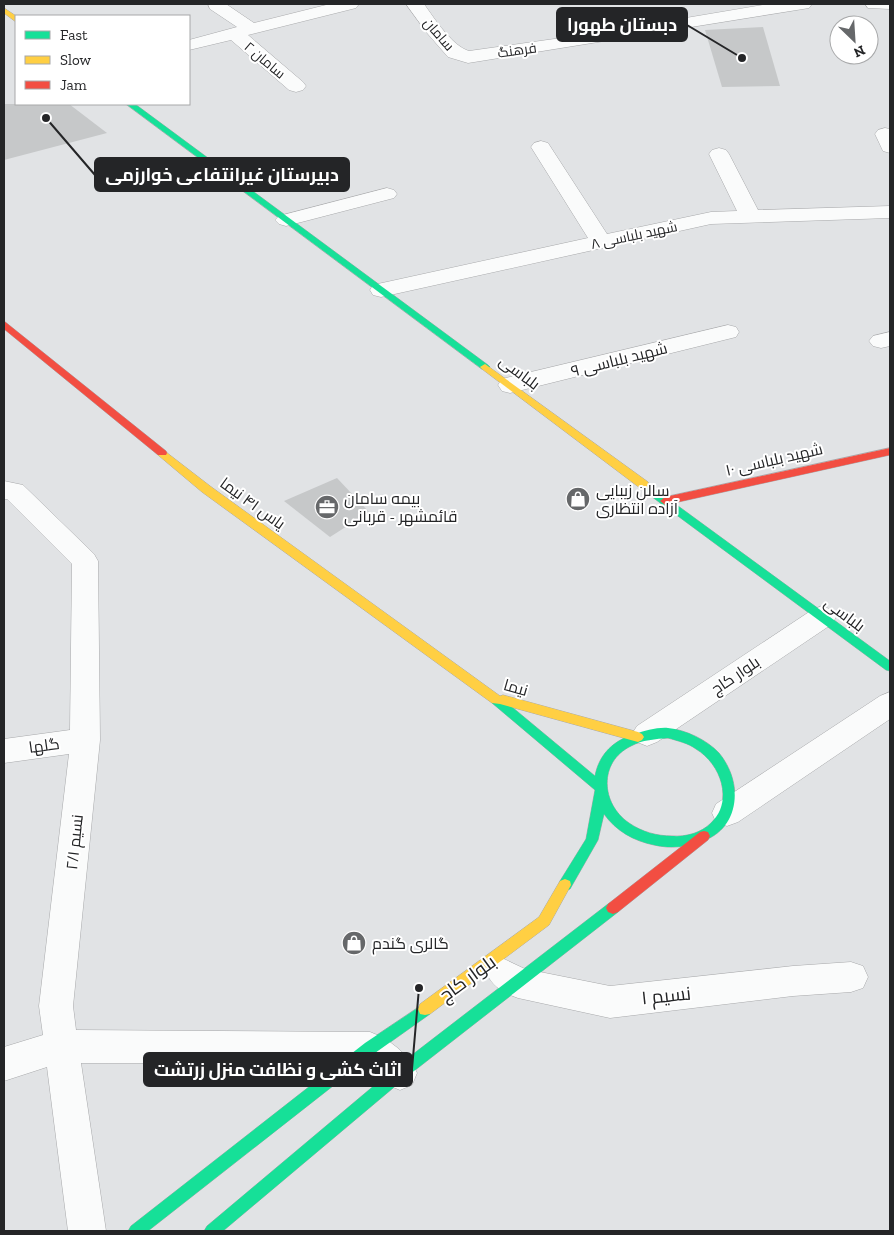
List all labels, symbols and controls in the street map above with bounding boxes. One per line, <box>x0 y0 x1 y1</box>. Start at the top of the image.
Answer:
callout: دبستان طهورا <box>557 8 687 41</box>
street label: سامان <box>420 14 458 54</box>
text: دبستان طهورا <box>567 14 677 36</box>
legend <box>15 15 190 105</box>
north arrow <box>829 15 879 65</box>
text: Fast <box>60 26 88 44</box>
street label: سامان ۲ <box>241 38 289 83</box>
street label: فرهنگ <box>496 39 538 62</box>
text: N <box>851 41 868 61</box>
text: Slow <box>60 51 92 69</box>
text: Jam <box>60 76 87 94</box>
callout: دبیرستان غیرانتفاعی خوارزمی <box>95 158 349 191</box>
text: دبیرستان غیرانتفاعی خوارزمی <box>105 164 339 186</box>
street label: شهید بلباسی ۸ <box>589 218 679 253</box>
street label: شهید بلباسی ۹ <box>569 338 670 382</box>
street label: بلباسی <box>495 351 544 395</box>
street label: شهید بلباسی ١٠ <box>724 439 825 481</box>
street label: یاس ۴۱ نیما <box>216 473 290 535</box>
place label: سالن زیبایی آزاده انتظاری <box>596 481 679 519</box>
shop icon: سالن زیبایی آزاده انتظاری <box>565 486 591 512</box>
place label: بیمه سامان قائمشهر - قربانی <box>344 489 457 527</box>
office icon: بیمه سامان قائمشهر - قربانی <box>314 494 340 520</box>
street label: بلباسی <box>820 593 869 637</box>
street label: بلوار کاج <box>707 652 764 700</box>
street label: نیما <box>501 675 530 700</box>
street label: گلها <box>27 734 61 758</box>
street label: نسیم ۲/۱ <box>62 813 89 871</box>
shop icon: گالری گندم <box>341 930 367 956</box>
place label: گالری گندم <box>372 934 449 955</box>
street label: بلوار کاج <box>434 950 501 1008</box>
street label: نسیم ۱ <box>640 981 692 1012</box>
callout: اثاث کشی و نظافت منزل زرتشت <box>144 1053 412 1086</box>
text: اثاث کشی و نظافت منزل زرتشت <box>154 1059 402 1081</box>

